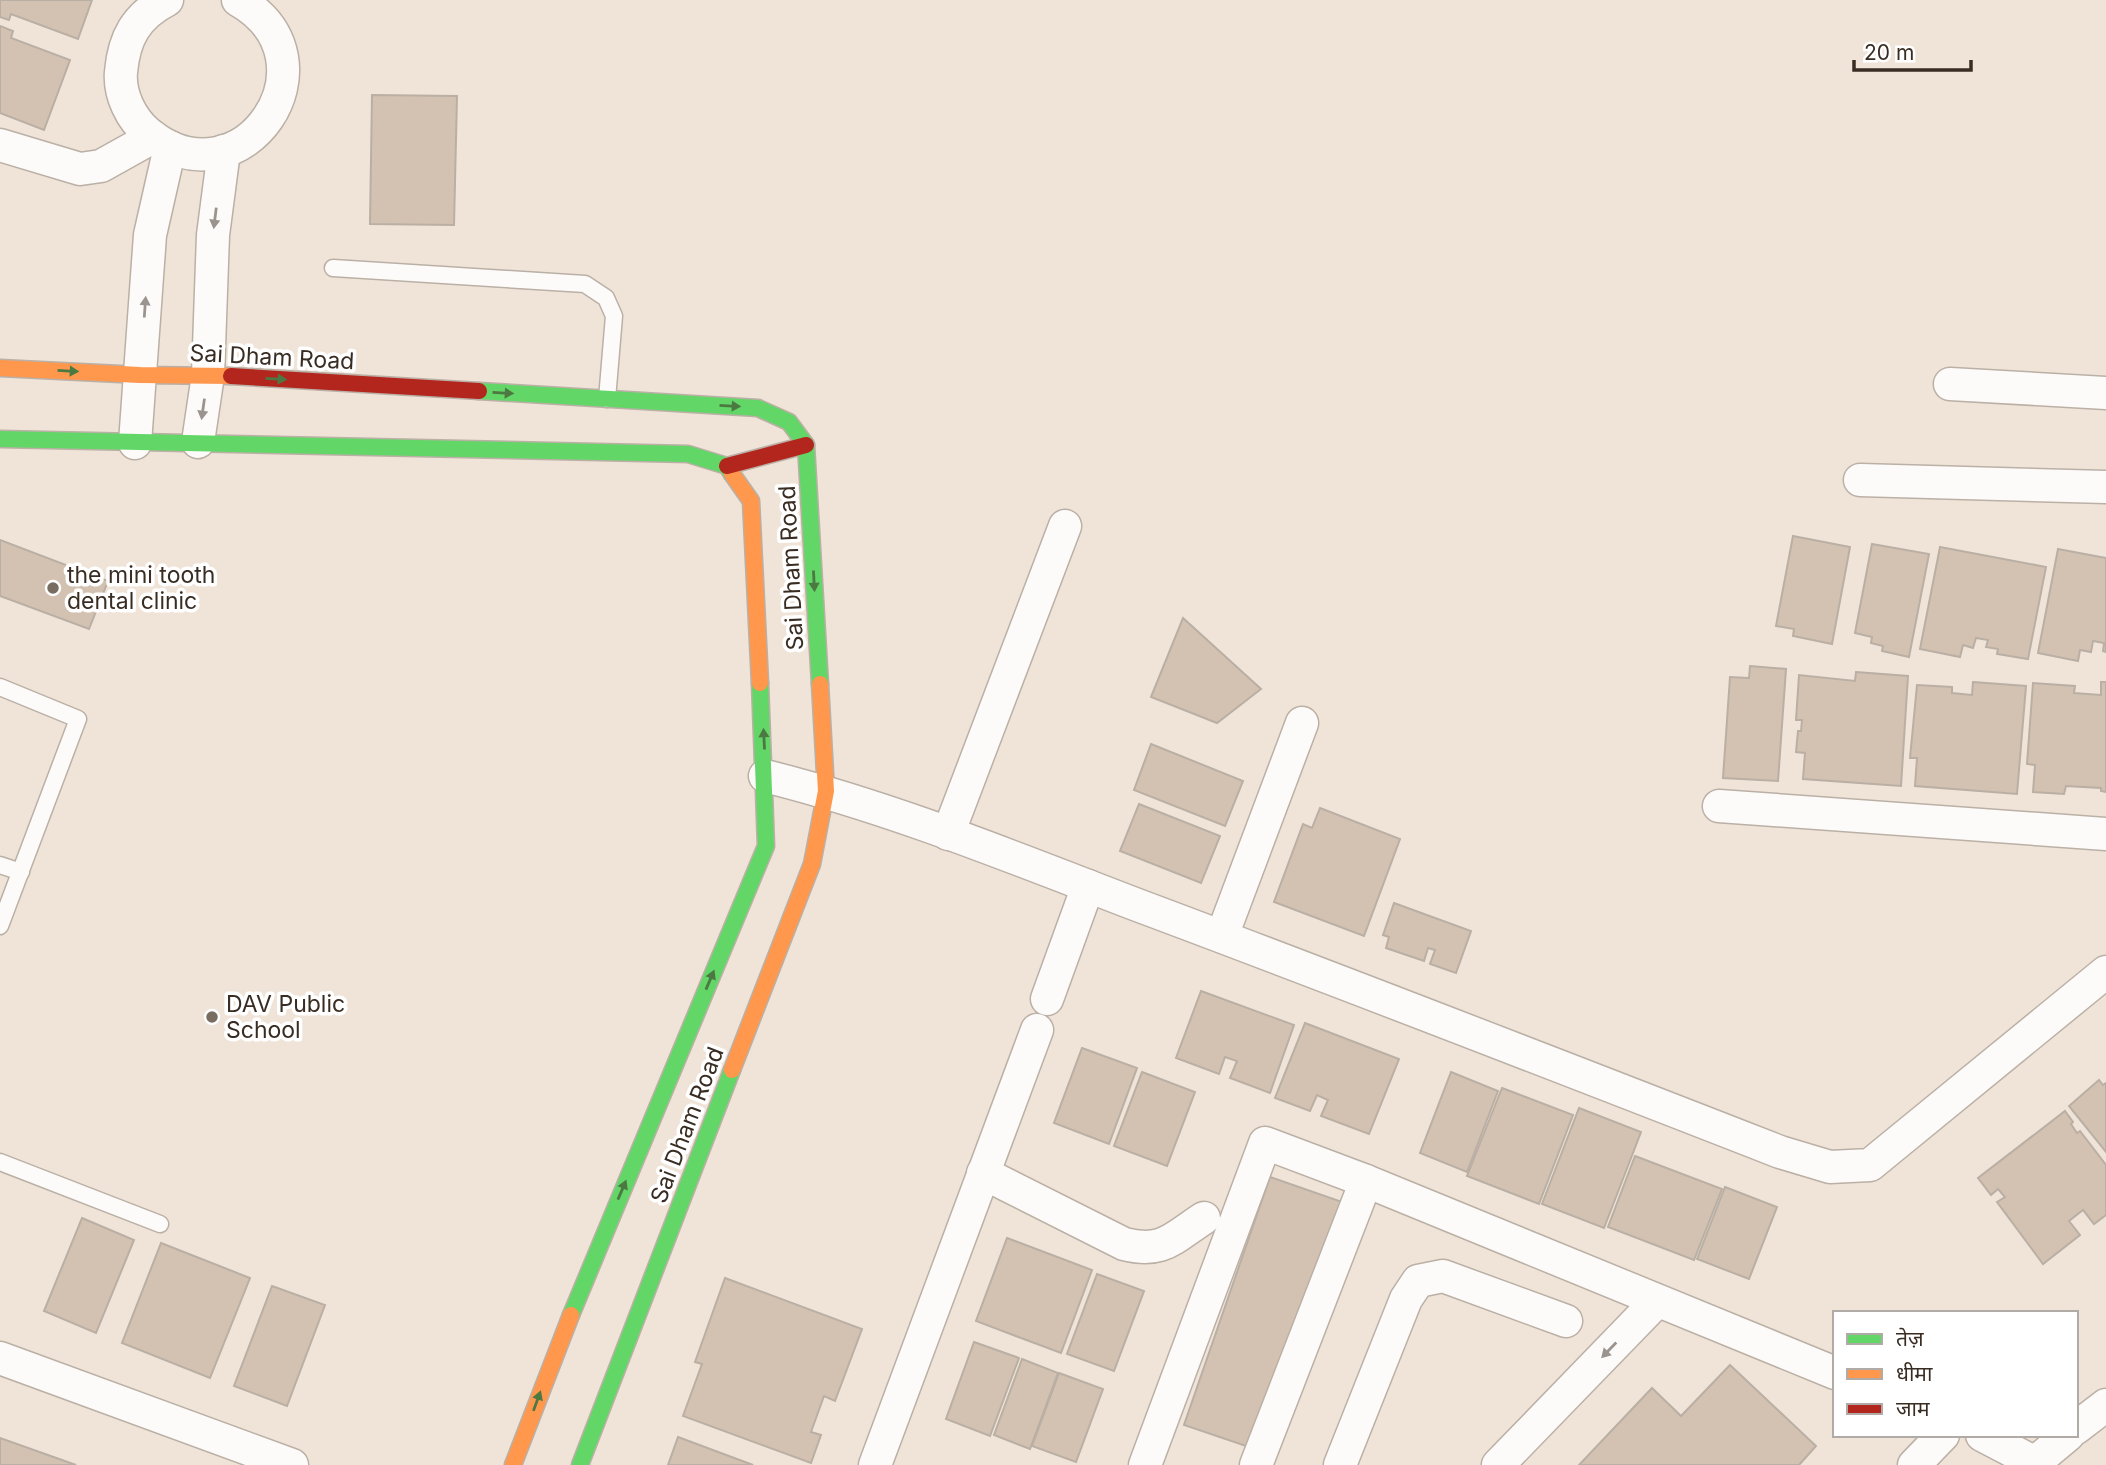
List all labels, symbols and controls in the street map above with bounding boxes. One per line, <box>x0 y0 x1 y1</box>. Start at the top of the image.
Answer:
scale bar <box>1854 28 1971 72</box>
text: 20 m <box>1864 40 1914 65</box>
one-way arrow <box>210 207 221 229</box>
one-way arrow <box>140 296 151 318</box>
street label: Sai Dham Road <box>189 339 355 375</box>
one-way arrow <box>57 366 79 377</box>
one-way arrow <box>265 374 287 385</box>
one-way arrow <box>492 388 514 399</box>
one-way arrow <box>197 398 208 420</box>
one-way arrow <box>719 401 741 412</box>
street label: Sai Dham Road <box>773 485 809 651</box>
place label: the mini tooth dental clinic <box>67 561 215 615</box>
one-way arrow <box>809 571 820 593</box>
marker: the mini tooth dental clinic <box>45 580 61 596</box>
one-way arrow <box>758 728 769 750</box>
one-way arrow <box>704 969 715 990</box>
place label: DAV Public School <box>226 990 345 1044</box>
marker: DAV Public School <box>204 1009 220 1025</box>
street label: Sai Dham Road <box>644 1043 730 1207</box>
one-way arrow <box>617 1179 628 1200</box>
legend <box>1833 1311 2078 1437</box>
text: तेज़ <box>1896 1326 1924 1351</box>
one-way arrow <box>1601 1341 1618 1358</box>
text: धीमा <box>1896 1361 1933 1386</box>
one-way arrow <box>532 1391 543 1412</box>
text: जाम <box>1896 1396 1930 1421</box>

